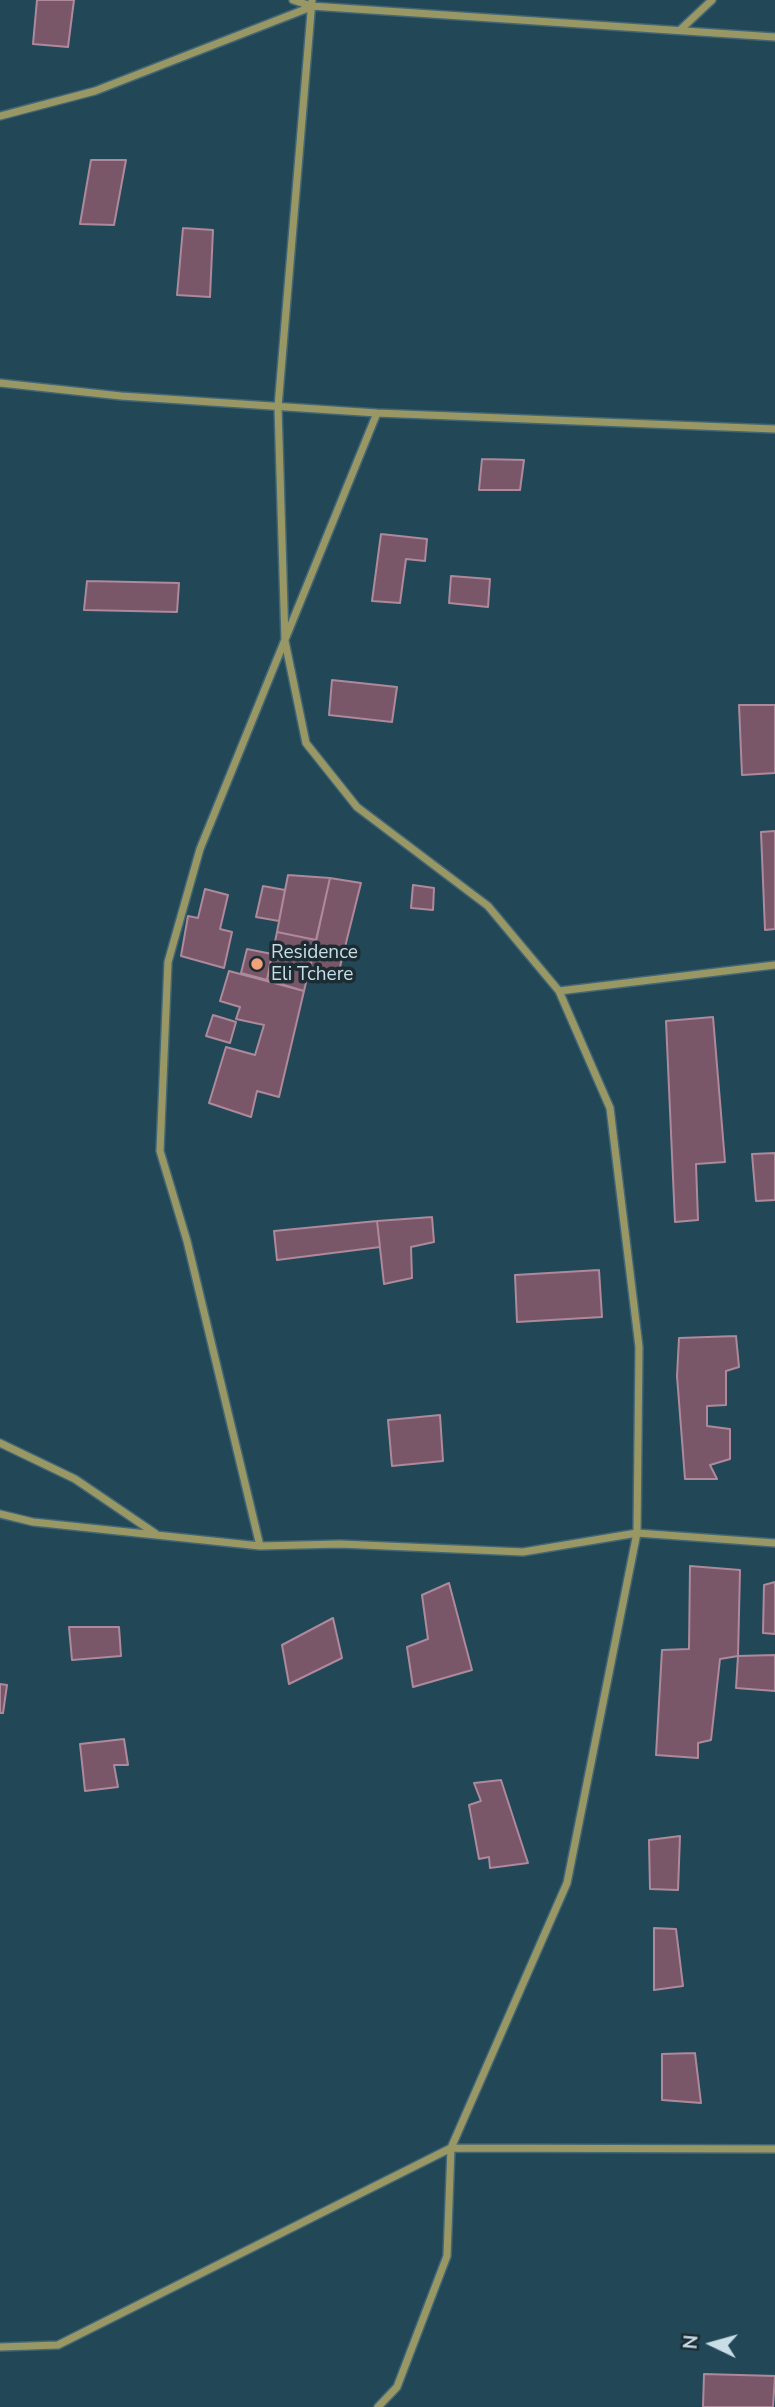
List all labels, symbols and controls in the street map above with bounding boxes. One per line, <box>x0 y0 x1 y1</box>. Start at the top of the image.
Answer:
place label: Residence Eli Tchere <box>271 942 358 986</box>
marker: Residence Eli Tchere <box>249 956 265 972</box>
north arrow <box>677 2309 747 2379</box>
text: N <box>678 2334 705 2350</box>

